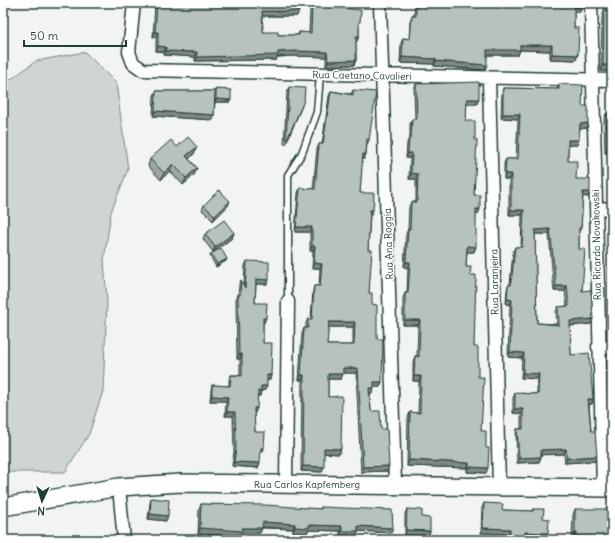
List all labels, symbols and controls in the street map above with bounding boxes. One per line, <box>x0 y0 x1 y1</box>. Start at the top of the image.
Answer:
scale bar <box>24 22 126 48</box>
text: 50 m <box>30 28 59 43</box>
street label: Rua Caetano Cavalieri <box>312 68 412 83</box>
street label: Rua Ricardo Novakowski <box>589 190 604 300</box>
street label: Rua Ana Roggia <box>381 208 396 280</box>
street label: Rua Laranjeira <box>487 248 502 315</box>
street label: Rua Carlos Kapfemberg <box>254 478 360 491</box>
north arrow <box>22 481 62 521</box>
text: N <box>37 504 46 518</box>

